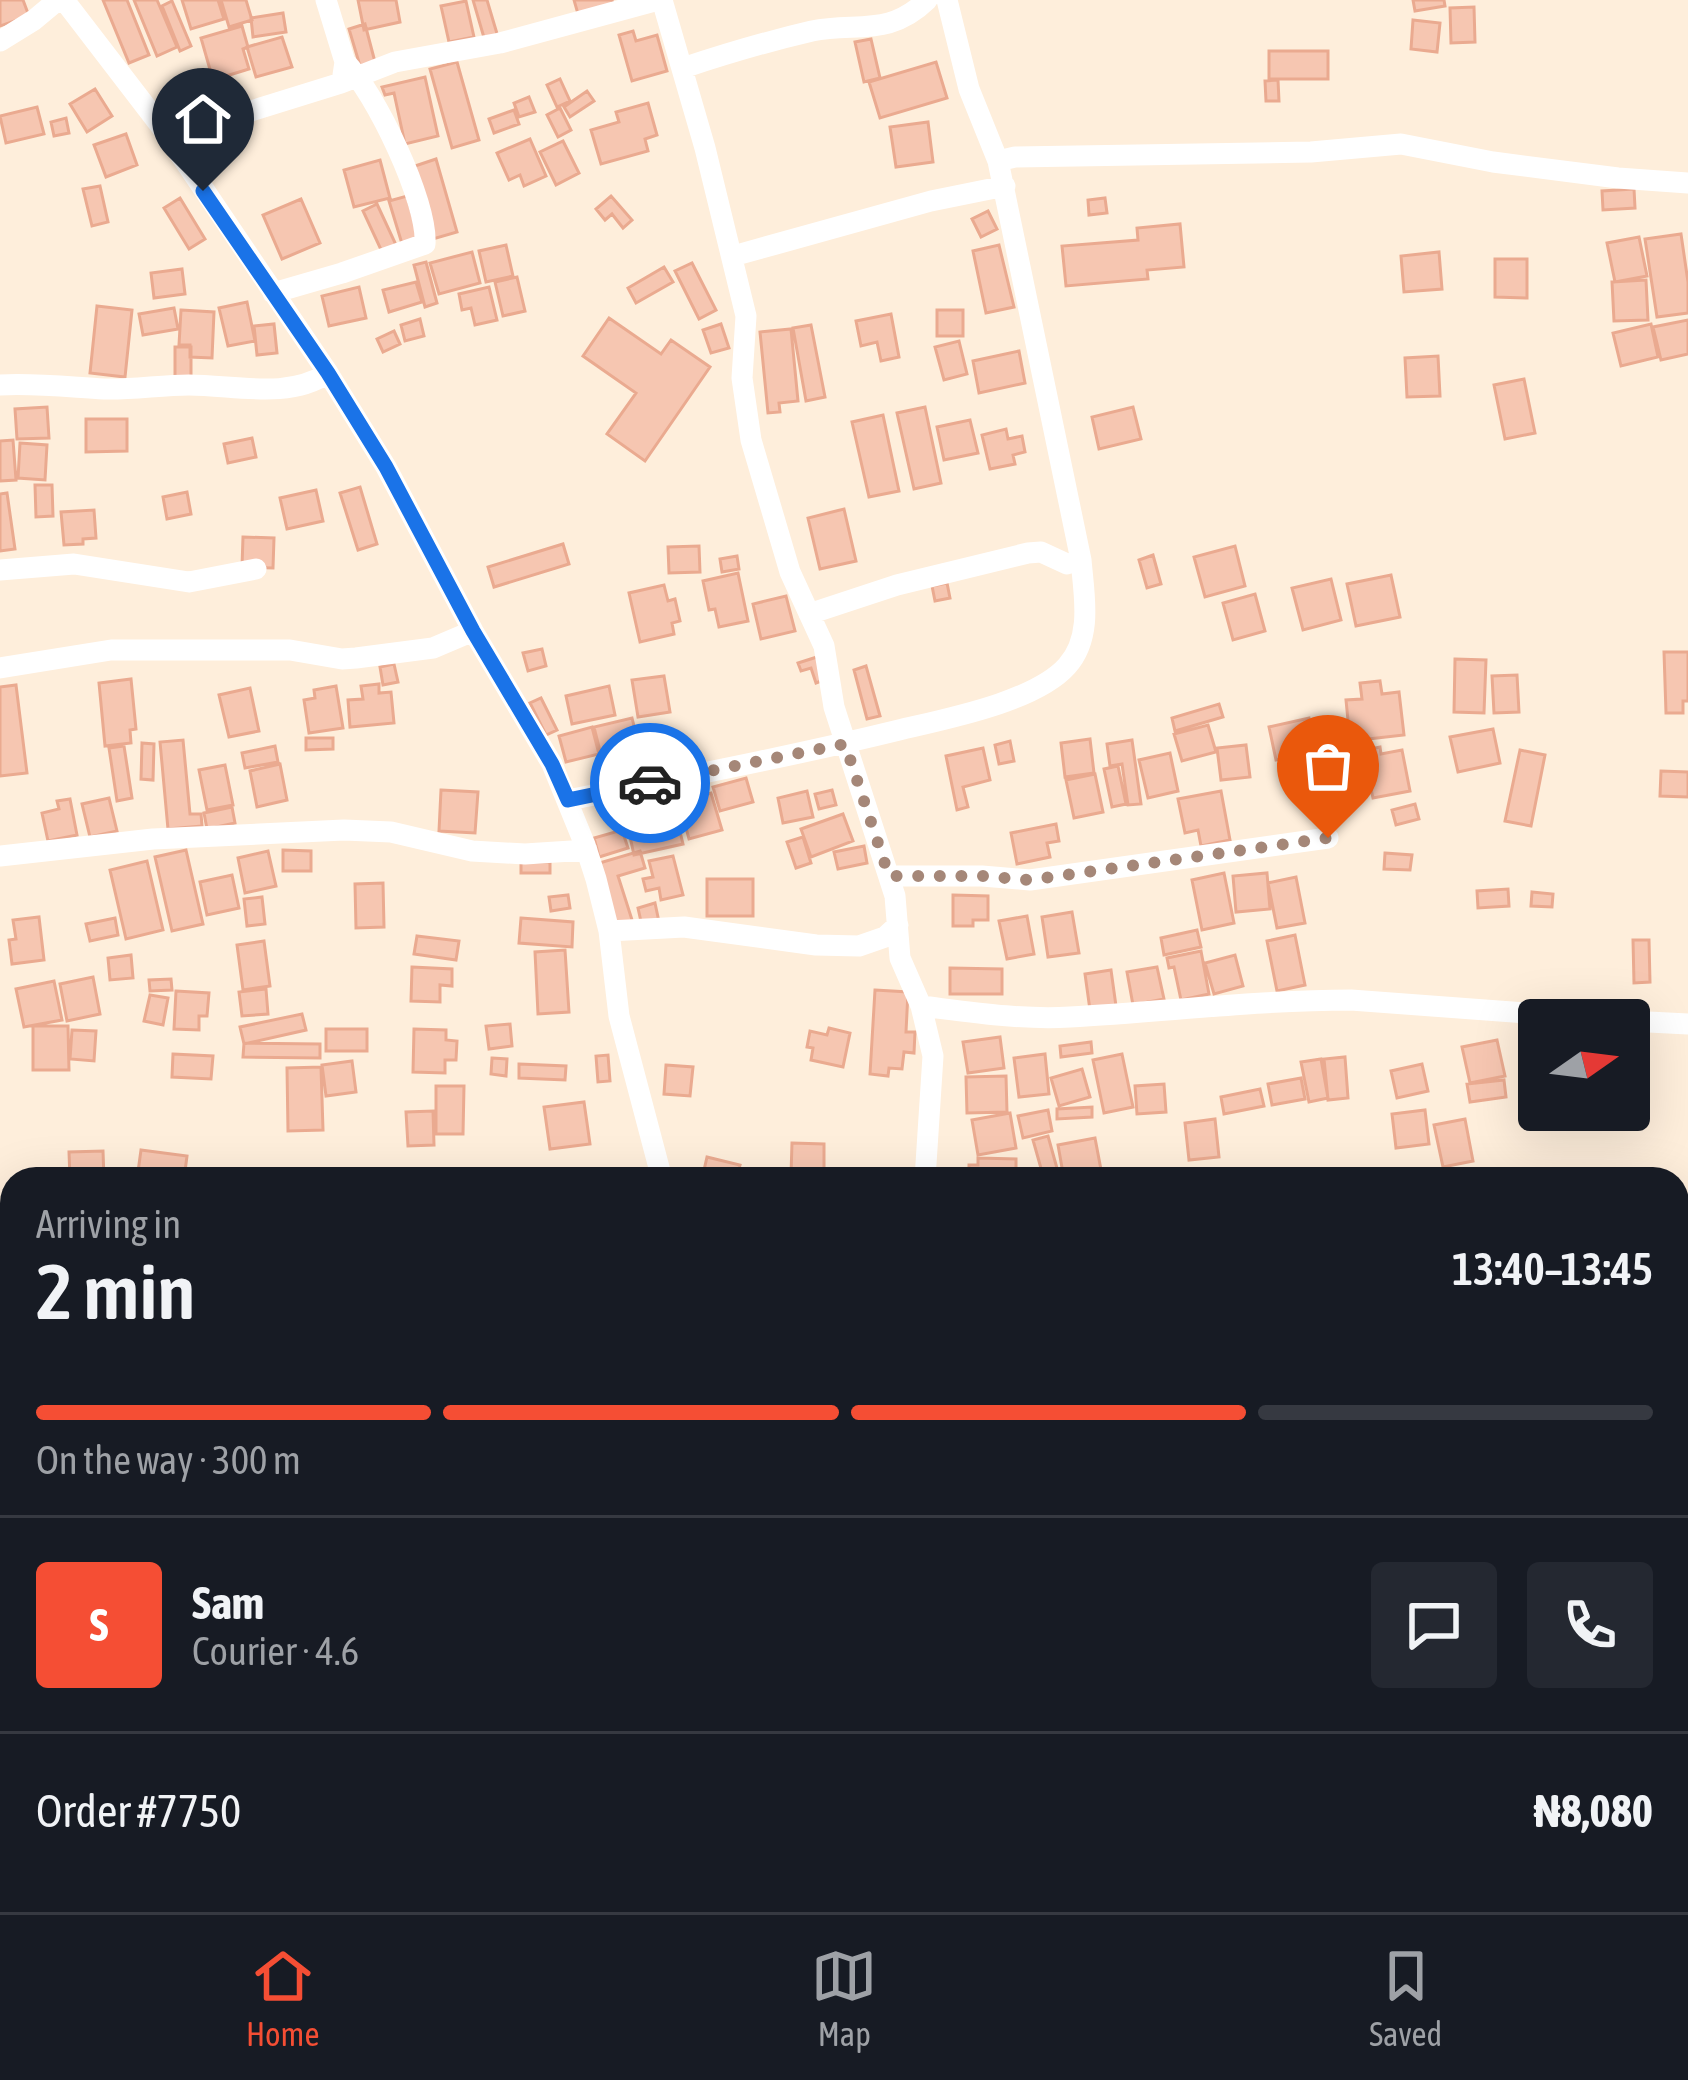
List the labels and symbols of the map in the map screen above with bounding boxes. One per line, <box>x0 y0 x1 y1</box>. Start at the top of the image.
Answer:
pin <box>152 68 254 191</box>
pin <box>1277 715 1379 838</box>
courier <box>590 723 710 843</box>
north arrow <box>1518 999 1650 1131</box>

